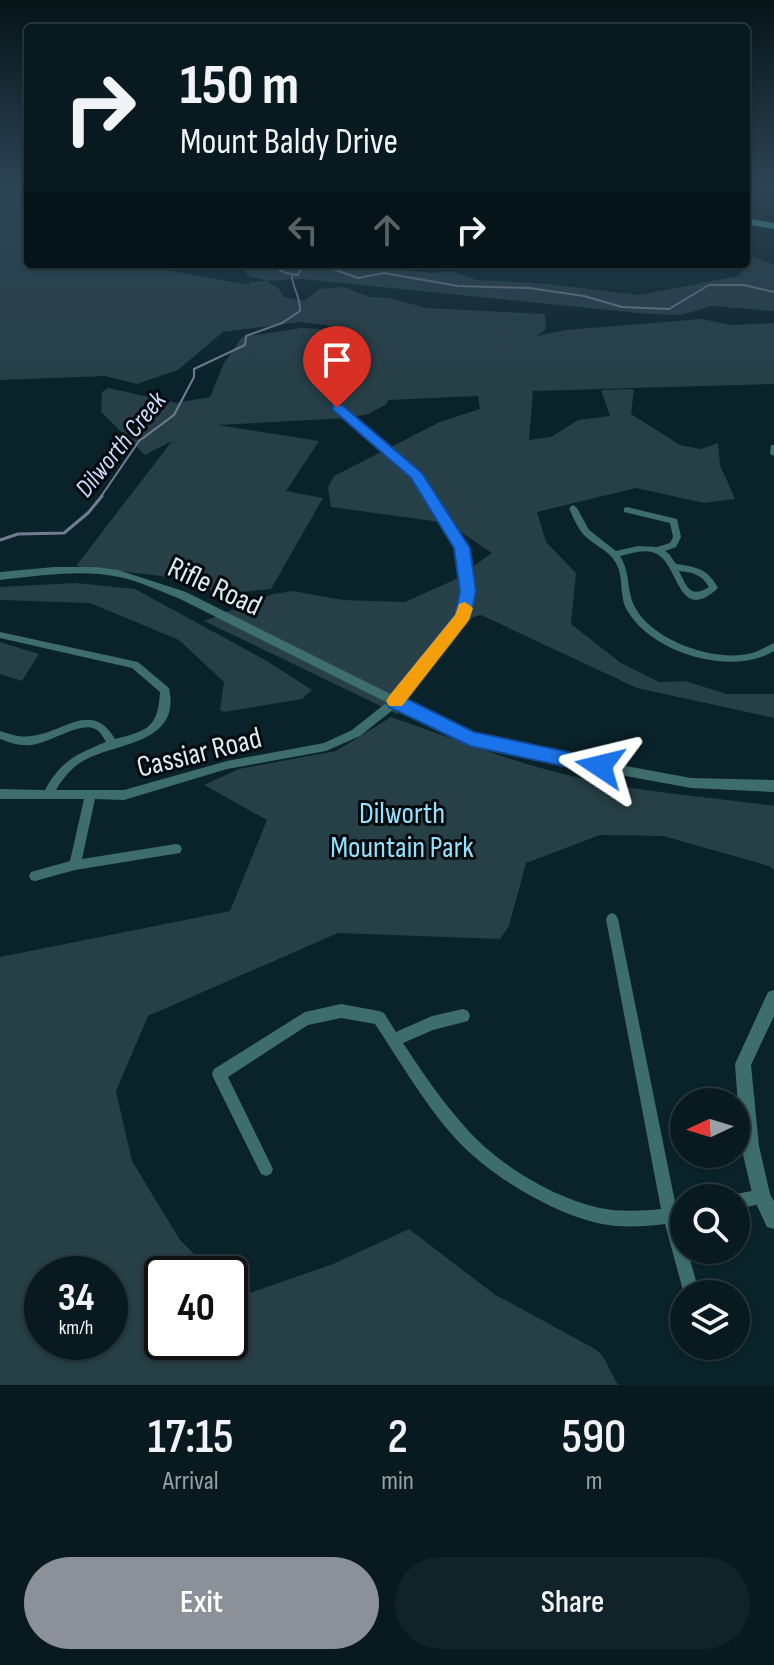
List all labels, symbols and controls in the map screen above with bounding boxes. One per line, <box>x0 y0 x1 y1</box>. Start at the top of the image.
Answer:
text: 150 m <box>180 53 299 120</box>
icon: right <box>48 56 152 160</box>
text: Mount Baldy Drive <box>180 121 398 164</box>
icon: left <box>281 208 325 252</box>
icon: ahead <box>365 208 409 252</box>
icon: right <box>449 208 493 252</box>
pin <box>303 326 371 408</box>
icon: arrive <box>315 338 359 382</box>
water label: Dilworth Creek <box>69 385 174 504</box>
street label: Rifle Road <box>162 550 267 624</box>
street label: Cassiar Road <box>133 720 265 786</box>
position arrow <box>558 724 642 808</box>
park label: Dilworth Mountain Park <box>330 796 474 866</box>
north arrow <box>670 1088 750 1168</box>
map controls <box>670 1088 750 1360</box>
button: search <box>670 1184 750 1264</box>
speed limit sign: 40 <box>144 1256 248 1360</box>
text: 34 <box>58 1274 94 1322</box>
button: layers <box>670 1280 750 1360</box>
text: km/h <box>59 1316 93 1340</box>
text: 17:15 <box>148 1409 234 1466</box>
text: 2 <box>387 1409 408 1466</box>
text: 590 <box>562 1409 626 1466</box>
text: Arrival <box>163 1466 219 1497</box>
text: min <box>381 1466 414 1497</box>
text: m <box>586 1466 602 1497</box>
button: Exit <box>24 1557 379 1649</box>
button: Share <box>395 1557 750 1649</box>

